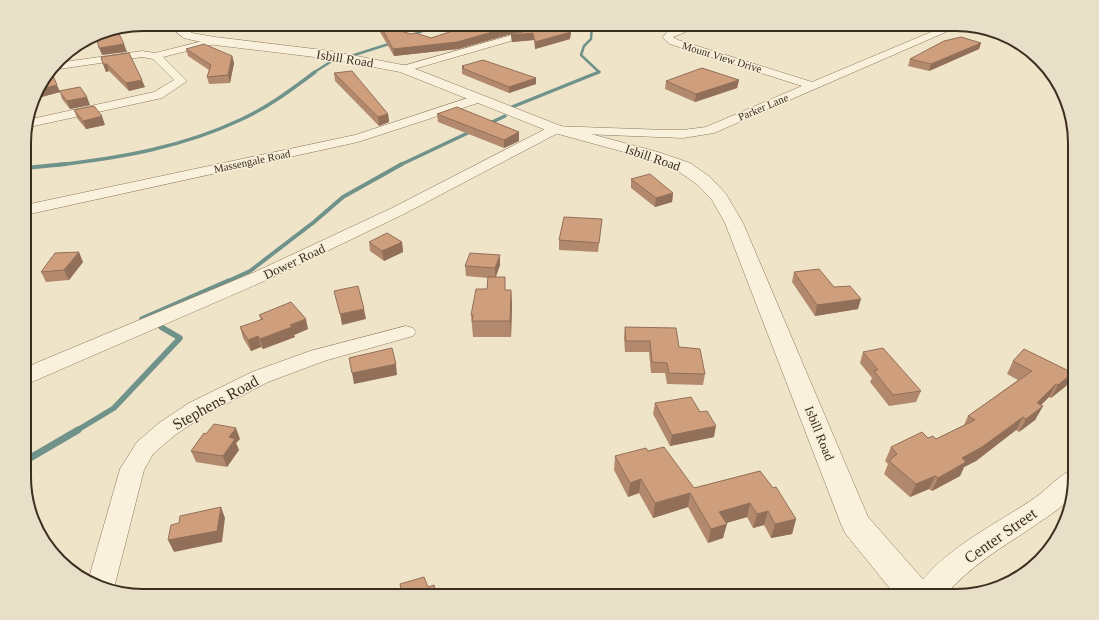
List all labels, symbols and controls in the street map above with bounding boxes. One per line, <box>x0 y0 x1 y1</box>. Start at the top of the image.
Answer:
street label: Mount View Drive <box>681 39 763 75</box>
street label: Isbill Road <box>315 47 375 70</box>
street label: Parker Lane <box>736 91 790 123</box>
street label: Isbill Road <box>623 141 683 174</box>
street label: Massengale Road <box>213 147 292 175</box>
street label: Dower Road <box>261 240 328 282</box>
street label: Stephens Road <box>169 372 262 434</box>
street label: Isbill Road <box>802 404 837 463</box>
street label: Center Street <box>961 504 1040 566</box>

